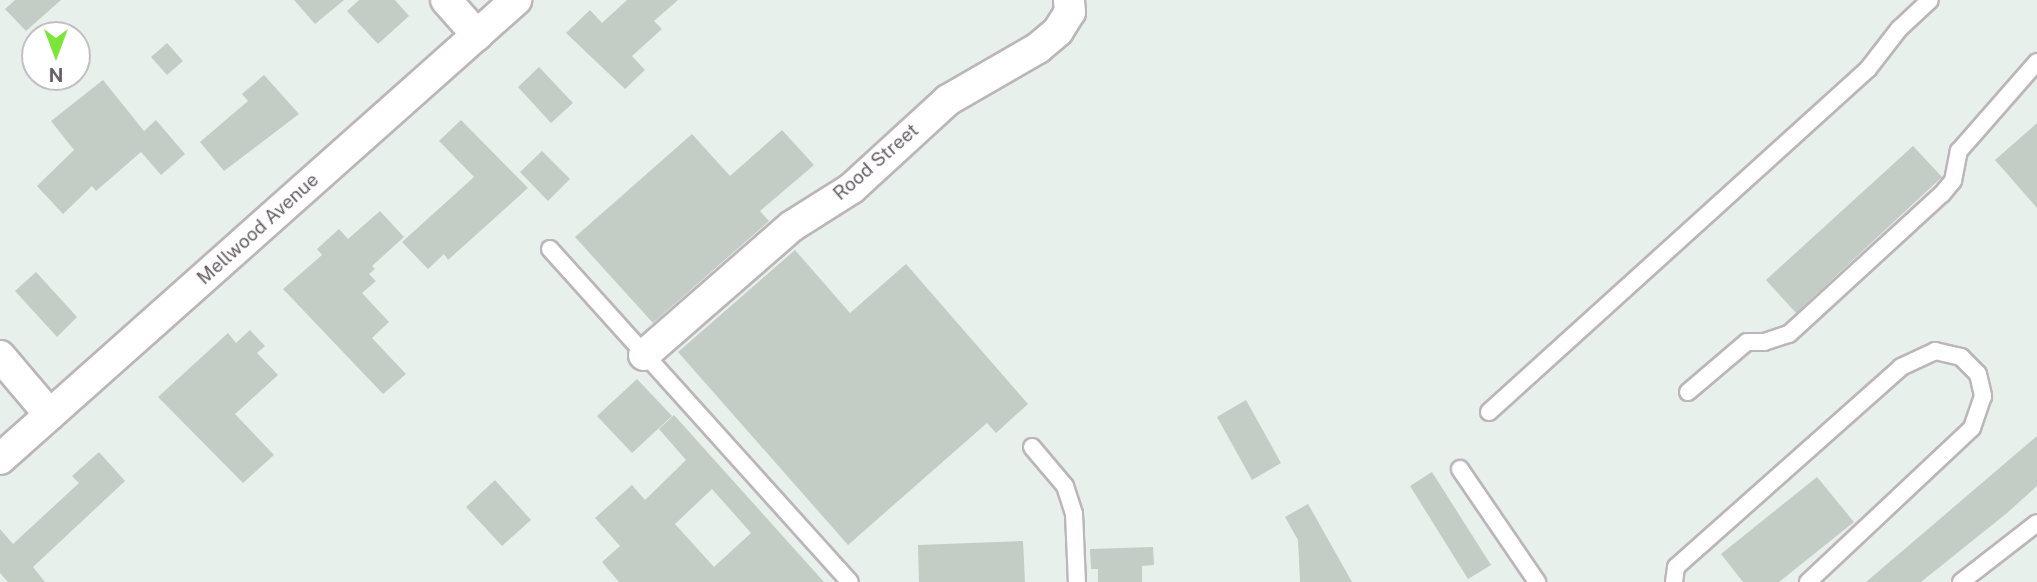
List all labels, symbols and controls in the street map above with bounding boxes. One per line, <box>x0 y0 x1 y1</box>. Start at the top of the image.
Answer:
north arrow <box>21 21 91 91</box>
text: N <box>49 64 63 86</box>
street label: Rood Street <box>829 119 923 205</box>
street label: Mellwood Avenue <box>193 168 323 290</box>

